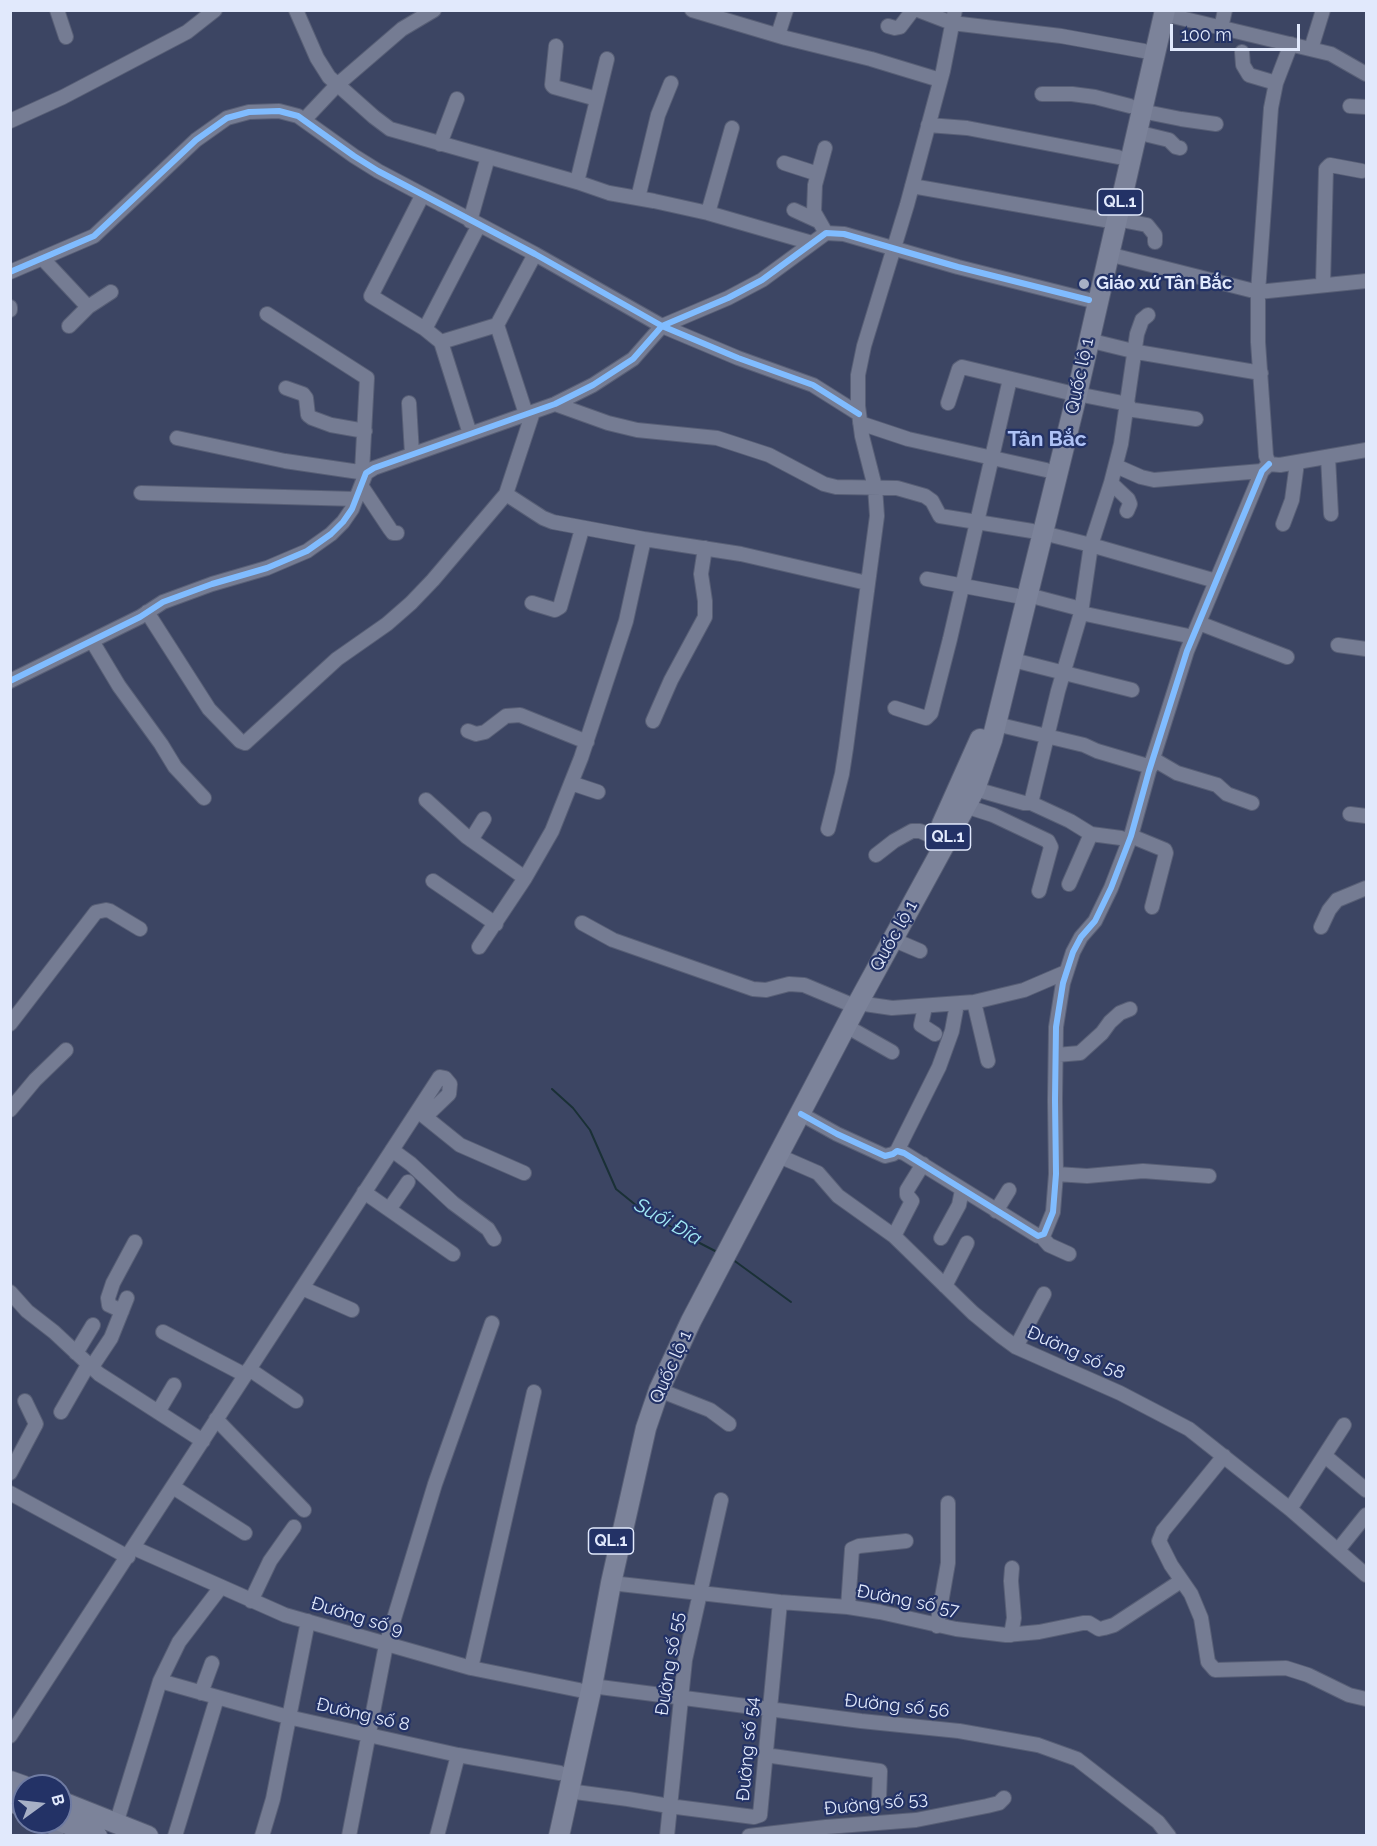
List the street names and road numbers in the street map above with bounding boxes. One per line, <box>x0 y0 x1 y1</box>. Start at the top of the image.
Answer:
road number: QL.1 <box>1098 189 1142 215</box>
street label: Quốc lộ 1 <box>1061 336 1099 416</box>
road number: QL.1 <box>926 824 970 850</box>
street label: Quốc lộ 1 <box>866 897 922 975</box>
street label: Đường số 58 <box>1024 1322 1128 1384</box>
street label: Quốc lộ 1 <box>645 1327 697 1407</box>
road number: QL.1 <box>588 1528 634 1554</box>
street label: Đường số 57 <box>855 1580 961 1622</box>
street label: Đường số 9 <box>308 1593 406 1641</box>
street label: Đường số 55 <box>651 1611 689 1717</box>
street label: Đường số 56 <box>844 1690 950 1722</box>
street label: Đường số 8 <box>314 1694 412 1736</box>
street label: Đường số 54 <box>733 1696 763 1802</box>
street label: Đường số 53 <box>823 1788 929 1820</box>

